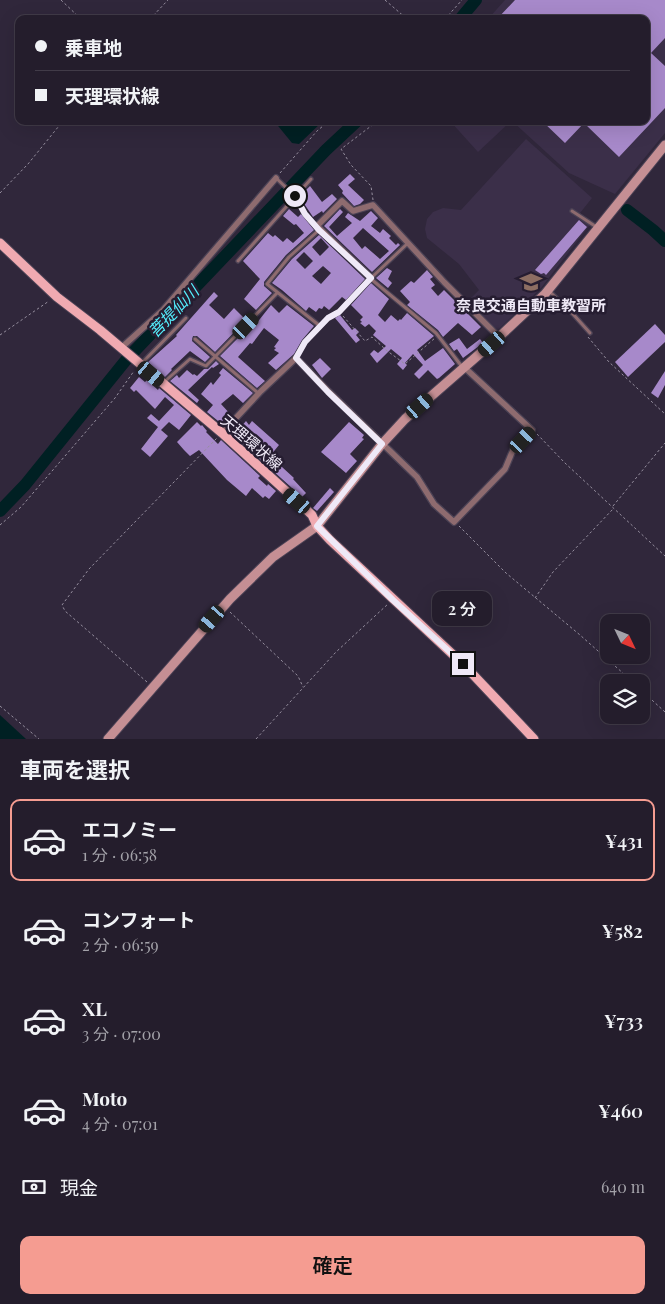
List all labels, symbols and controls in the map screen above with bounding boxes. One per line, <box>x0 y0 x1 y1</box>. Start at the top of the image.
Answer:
text: 乗車地 <box>65 34 122 60</box>
text: 天理環状線 <box>65 82 160 108</box>
route start <box>284 185 306 207</box>
school or university icon: 奈良交通自動車教習所 <box>518 269 544 295</box>
water label: 菩提仙川 <box>143 279 204 341</box>
place label: 奈良交通自動車教習所 <box>456 295 606 315</box>
car <box>230 310 261 342</box>
car <box>475 328 508 360</box>
car <box>134 359 167 389</box>
car <box>403 390 436 422</box>
street label: 天理環状線 <box>217 410 287 474</box>
car <box>507 424 538 456</box>
car <box>280 485 313 517</box>
callout: 2 分 <box>433 592 493 626</box>
text: 2 分 <box>448 598 476 619</box>
car <box>196 603 227 635</box>
north arrow <box>600 614 650 664</box>
map controls <box>600 614 650 724</box>
route end <box>452 653 474 675</box>
button: layers <box>600 674 650 724</box>
text: 車両を選択 <box>20 754 130 784</box>
text: エコノミー <box>82 816 177 842</box>
icon: car <box>22 818 67 863</box>
text: ¥431 <box>605 827 643 853</box>
text: 1 分 · 06:58 <box>82 844 157 865</box>
text: コンフォート <box>82 906 195 932</box>
icon: car <box>22 908 67 953</box>
text: ¥582 <box>602 917 643 943</box>
text: 2 分 · 06:59 <box>82 934 159 955</box>
text: XL <box>82 995 107 1021</box>
icon: car <box>22 998 67 1043</box>
text: ¥733 <box>604 1007 643 1033</box>
text: 3 分 · 07:00 <box>82 1023 161 1044</box>
text: Moto <box>82 1085 127 1111</box>
icon: car <box>22 1088 67 1133</box>
text: ¥460 <box>598 1097 643 1123</box>
text: 4 分 · 07:01 <box>82 1113 158 1134</box>
icon: cash <box>20 1173 48 1201</box>
text: 現金 <box>60 1174 98 1200</box>
text: 640 m <box>601 1176 645 1197</box>
button: 確定 <box>20 1236 645 1294</box>

